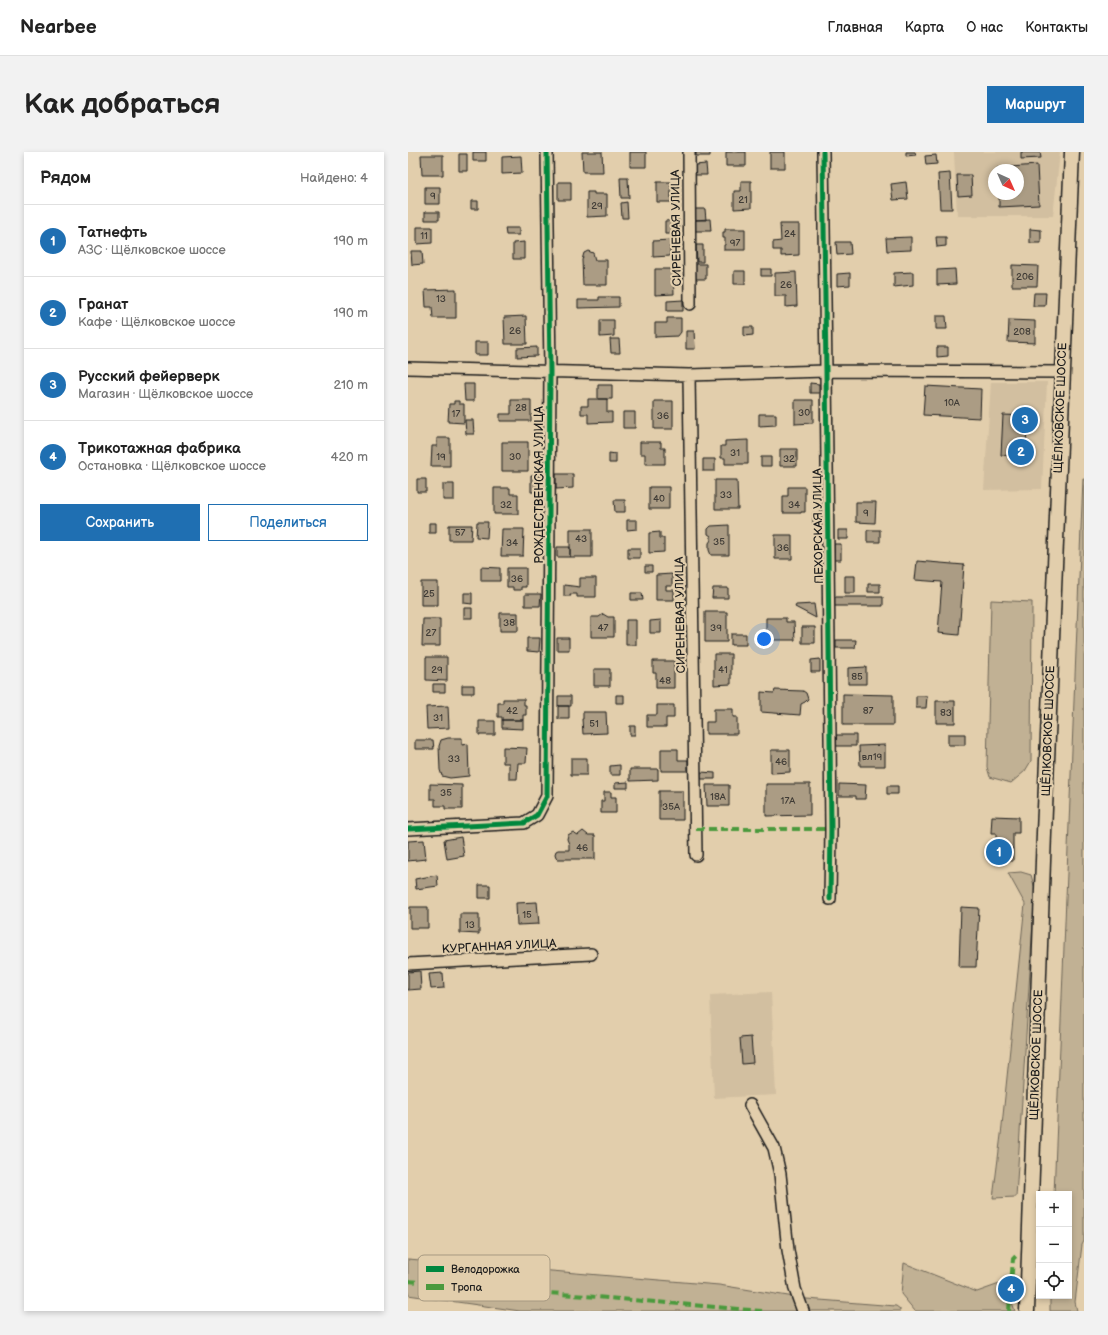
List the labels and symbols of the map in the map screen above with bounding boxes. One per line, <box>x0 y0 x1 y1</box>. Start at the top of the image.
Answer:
north arrow <box>988 164 1024 200</box>
street label: СИРЕНЕВАЯ УЛИЦА <box>668 169 685 286</box>
house number: 9 <box>430 190 436 202</box>
house number: 21 <box>738 194 748 206</box>
house number: 29 <box>591 200 603 212</box>
house number: 24 <box>784 228 796 240</box>
house number: 11 <box>420 230 428 242</box>
house number: 97 <box>730 237 740 249</box>
house number: 206 <box>1016 271 1034 283</box>
house number: 26 <box>780 279 792 291</box>
house number: 13 <box>436 293 446 305</box>
house number: 26 <box>509 325 521 337</box>
house number: 208 <box>1013 326 1031 338</box>
street label: ЩЁЛКОВСКОЕ ШОССЕ <box>1050 342 1070 474</box>
house number: 10А <box>944 397 961 409</box>
house number: 28 <box>515 402 527 414</box>
pin: 3 <box>1012 405 1038 435</box>
street label: РОЖДЕСТВЕНСКАЯ УЛИЦА <box>532 406 547 564</box>
house number: 30 <box>798 407 810 419</box>
house number: 17 <box>452 408 460 420</box>
house number: 36 <box>657 410 669 422</box>
pin: 2 <box>1008 437 1034 467</box>
house number: 31 <box>730 447 740 459</box>
house number: 19 <box>436 451 446 463</box>
house number: 30 <box>509 451 521 463</box>
house number: 32 <box>783 453 795 465</box>
street label: ПЕХОРСКАЯ УЛИЦА <box>810 467 827 584</box>
house number: 33 <box>720 489 732 501</box>
house number: 40 <box>653 493 665 505</box>
house number: 32 <box>500 499 512 511</box>
house number: 34 <box>788 499 800 511</box>
house number: 9 <box>863 507 869 519</box>
house number: 57 <box>455 527 465 539</box>
house number: 43 <box>575 533 587 545</box>
house number: 35 <box>713 536 725 548</box>
house number: 34 <box>506 537 518 549</box>
house number: 36 <box>777 542 789 554</box>
street label: СИРЕНЕВАЯ УЛИЦА <box>672 556 689 673</box>
house number: 36 <box>511 573 523 585</box>
house number: 25 <box>423 588 435 600</box>
house number: 38 <box>503 617 515 629</box>
house number: 47 <box>597 622 609 634</box>
house number: 39 <box>710 622 722 634</box>
house number: 27 <box>426 627 436 639</box>
your location <box>754 629 774 649</box>
house number: 29 <box>431 664 443 676</box>
house number: 41 <box>718 664 728 676</box>
street label: ЩЁЛКОВСКОЕ ШОССЕ <box>1038 665 1058 797</box>
house number: 85 <box>851 671 863 683</box>
house number: 48 <box>659 675 671 687</box>
house number: 42 <box>506 705 518 717</box>
house number: 87 <box>863 705 873 717</box>
house number: 83 <box>940 707 952 719</box>
house number: 31 <box>433 712 443 724</box>
house number: 51 <box>589 718 599 730</box>
house number: вл19 <box>862 751 882 763</box>
house number: 33 <box>448 753 460 765</box>
house number: 46 <box>775 756 787 768</box>
house number: 35 <box>440 787 452 799</box>
house number: 18А <box>710 791 727 803</box>
house number: 17А <box>781 795 796 807</box>
house number: 35А <box>662 801 681 813</box>
pin: 1 <box>986 837 1012 867</box>
house number: 46 <box>576 842 588 854</box>
house number: 15 <box>522 909 532 921</box>
house number: 13 <box>465 919 475 931</box>
street label: КУРГАННАЯ УЛИЦА <box>441 936 557 957</box>
street label: ЩЁЛКОВСКОЕ ШОССЕ <box>1026 989 1046 1121</box>
legend <box>418 1255 550 1301</box>
text: Велодорожка <box>451 1263 520 1276</box>
pin: 4 <box>998 1274 1024 1304</box>
text: Тропа <box>451 1281 483 1294</box>

